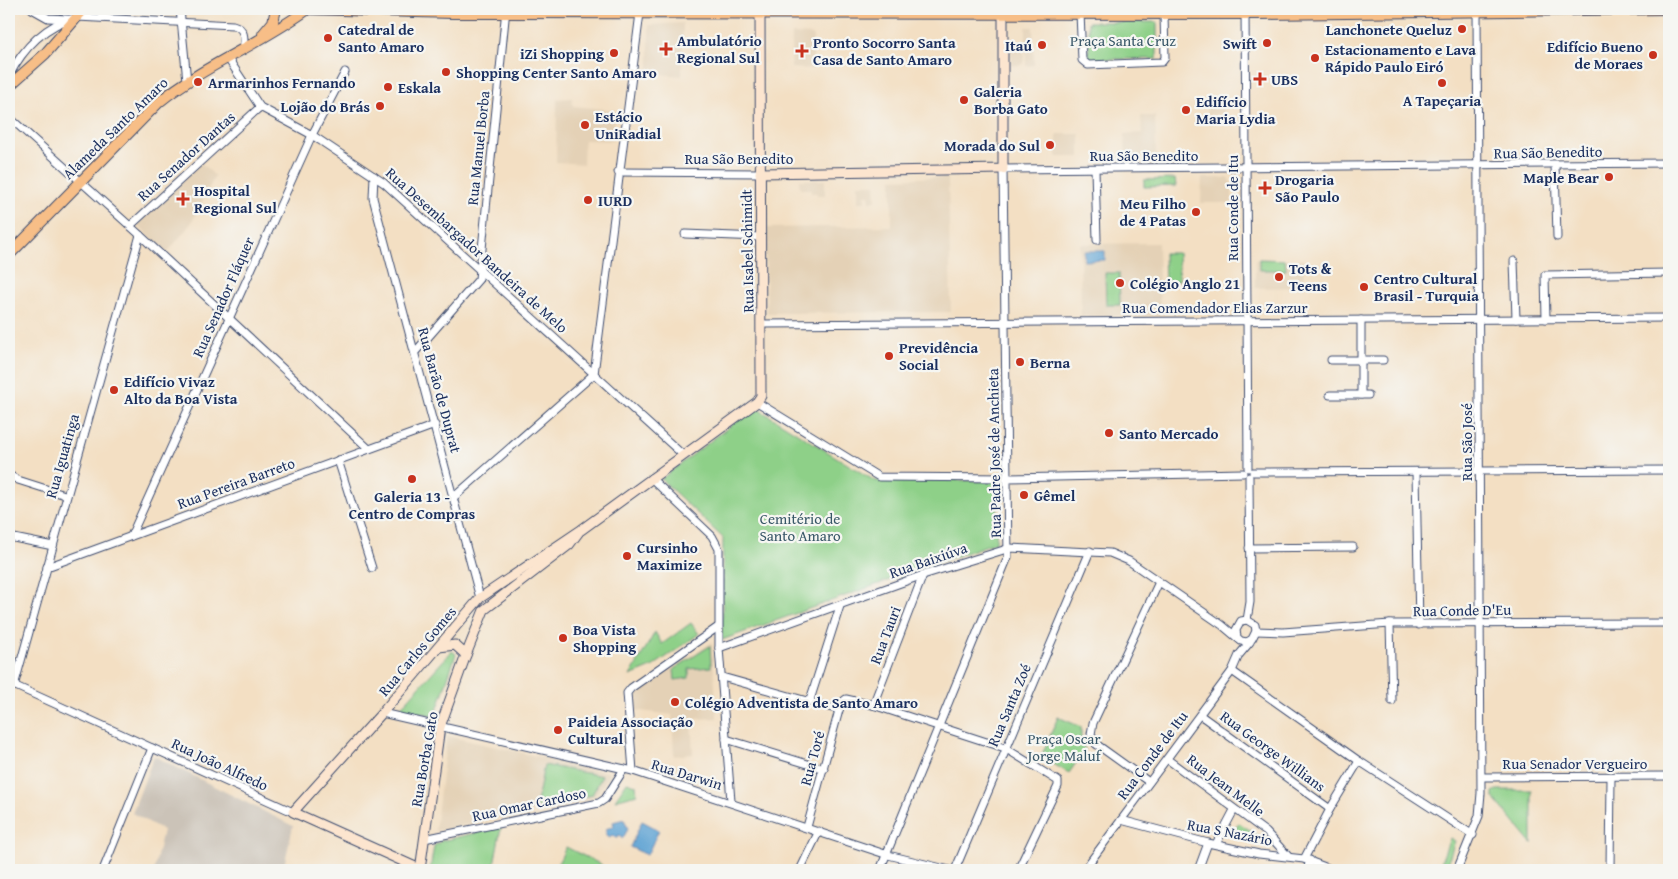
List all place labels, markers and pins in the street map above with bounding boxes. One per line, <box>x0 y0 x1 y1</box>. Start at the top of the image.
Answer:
place label: Catedral de Santo Amaro <box>338 19 424 57</box>
place label: Lanchonete Queluz <box>1326 19 1452 40</box>
marker: Lanchonete Queluz <box>1456 23 1468 35</box>
place label: Ambulatório Regional Sul <box>677 30 762 68</box>
marker: Catedral de Santo Amaro <box>322 32 334 44</box>
place label: Pronto Socorro Santa Casa de Santo Amaro <box>813 32 956 70</box>
place label: Swift <box>1223 33 1257 54</box>
place label: Itaú <box>1005 35 1032 56</box>
place label: Edifício Bueno de Moraes <box>1547 36 1643 74</box>
marker: Swift <box>1261 37 1273 49</box>
marker: Itaú <box>1036 39 1048 51</box>
place label: Estacionamento e Lava Rápido Paulo Eiró <box>1325 39 1476 77</box>
marker: Ambulatório Regional Sul <box>659 42 673 56</box>
place label: iZi Shopping <box>520 43 604 64</box>
marker: Pronto Socorro Santa Casa de Santo Amaro <box>795 44 809 58</box>
marker: iZi Shopping <box>608 47 620 59</box>
marker: Edifício Bueno de Moraes <box>1647 49 1659 61</box>
marker: Estacionamento e Lava Rápido Paulo Eiró <box>1309 52 1321 64</box>
place label: Shopping Center Santo Amaro <box>456 62 657 83</box>
marker: Shopping Center Santo Amaro <box>440 66 452 78</box>
place label: UBS <box>1271 69 1298 90</box>
place label: Armarinhos Fernando <box>208 72 355 93</box>
marker: UBS <box>1253 72 1267 86</box>
marker: Armarinhos Fernando <box>192 76 204 88</box>
place label: Eskala <box>398 77 441 98</box>
marker: A Tapeçaria <box>1436 77 1448 89</box>
marker: Eskala <box>382 81 394 93</box>
place label: Galeria Borba Gato <box>974 81 1048 119</box>
place label: A Tapeçaria <box>1403 90 1482 111</box>
place label: Edifício Maria Lydia <box>1196 91 1276 129</box>
marker: Galeria Borba Gato <box>958 94 970 106</box>
place label: Lojão do Brás <box>281 96 370 117</box>
marker: Lojão do Brás <box>374 100 386 112</box>
marker: Edifício Maria Lydia <box>1180 104 1192 116</box>
place label: Estácio UniRadial <box>595 106 662 144</box>
marker: Estácio UniRadial <box>579 119 591 131</box>
place label: Morada do Sul <box>944 135 1040 156</box>
marker: Morada do Sul <box>1044 139 1056 151</box>
place label: Maple Bear <box>1523 167 1599 188</box>
place label: Drogaria São Paulo <box>1275 169 1340 207</box>
marker: Maple Bear <box>1603 171 1615 183</box>
place label: Hospital Regional Sul <box>194 180 277 218</box>
marker: Drogaria São Paulo <box>1259 182 1271 194</box>
place label: IURD <box>598 190 632 211</box>
marker: Hospital Regional Sul <box>176 192 190 206</box>
place label: Meu Filho de 4 Patas <box>1119 193 1186 231</box>
marker: IURD <box>582 194 594 206</box>
marker: Meu Filho de 4 Patas <box>1190 206 1202 218</box>
place label: Tots & Teens <box>1289 258 1332 296</box>
place label: Centro Cultural Brasil - Turquia <box>1374 268 1479 306</box>
marker: Tots & Teens <box>1273 271 1285 283</box>
place label: Colégio Anglo 21 <box>1130 273 1240 294</box>
marker: Colégio Anglo 21 <box>1114 277 1126 289</box>
marker: Centro Cultural Brasil - Turquia <box>1358 281 1370 293</box>
place label: Previdência Social <box>899 337 979 375</box>
marker: Previdência Social <box>883 350 895 362</box>
place label: Berna <box>1030 352 1070 373</box>
marker: Berna <box>1014 356 1026 368</box>
place label: Edifício Vivaz Alto da Boa Vista <box>124 371 238 409</box>
marker: Edifício Vivaz Alto da Boa Vista <box>108 384 120 396</box>
place label: Santo Mercado <box>1119 423 1219 444</box>
marker: Santo Mercado <box>1103 427 1115 439</box>
marker: Galeria 13 - Centro de Compras <box>406 473 418 485</box>
place label: Gêmel <box>1034 485 1076 506</box>
place label: Galeria 13 - Centro de Compras <box>349 486 475 524</box>
marker: Gêmel <box>1018 489 1030 501</box>
place label: Cursinho Maximize <box>637 537 702 575</box>
marker: Cursinho Maximize <box>621 550 633 562</box>
place label: Boa Vista Shopping <box>573 619 636 657</box>
marker: Boa Vista Shopping <box>557 632 569 644</box>
place label: Colégio Adventista de Santo Amaro <box>685 692 918 713</box>
marker: Colégio Adventista de Santo Amaro <box>669 696 681 708</box>
place label: Paideia Associação Cultural <box>568 711 693 749</box>
marker: Paideia Associação Cultural <box>552 724 564 736</box>

